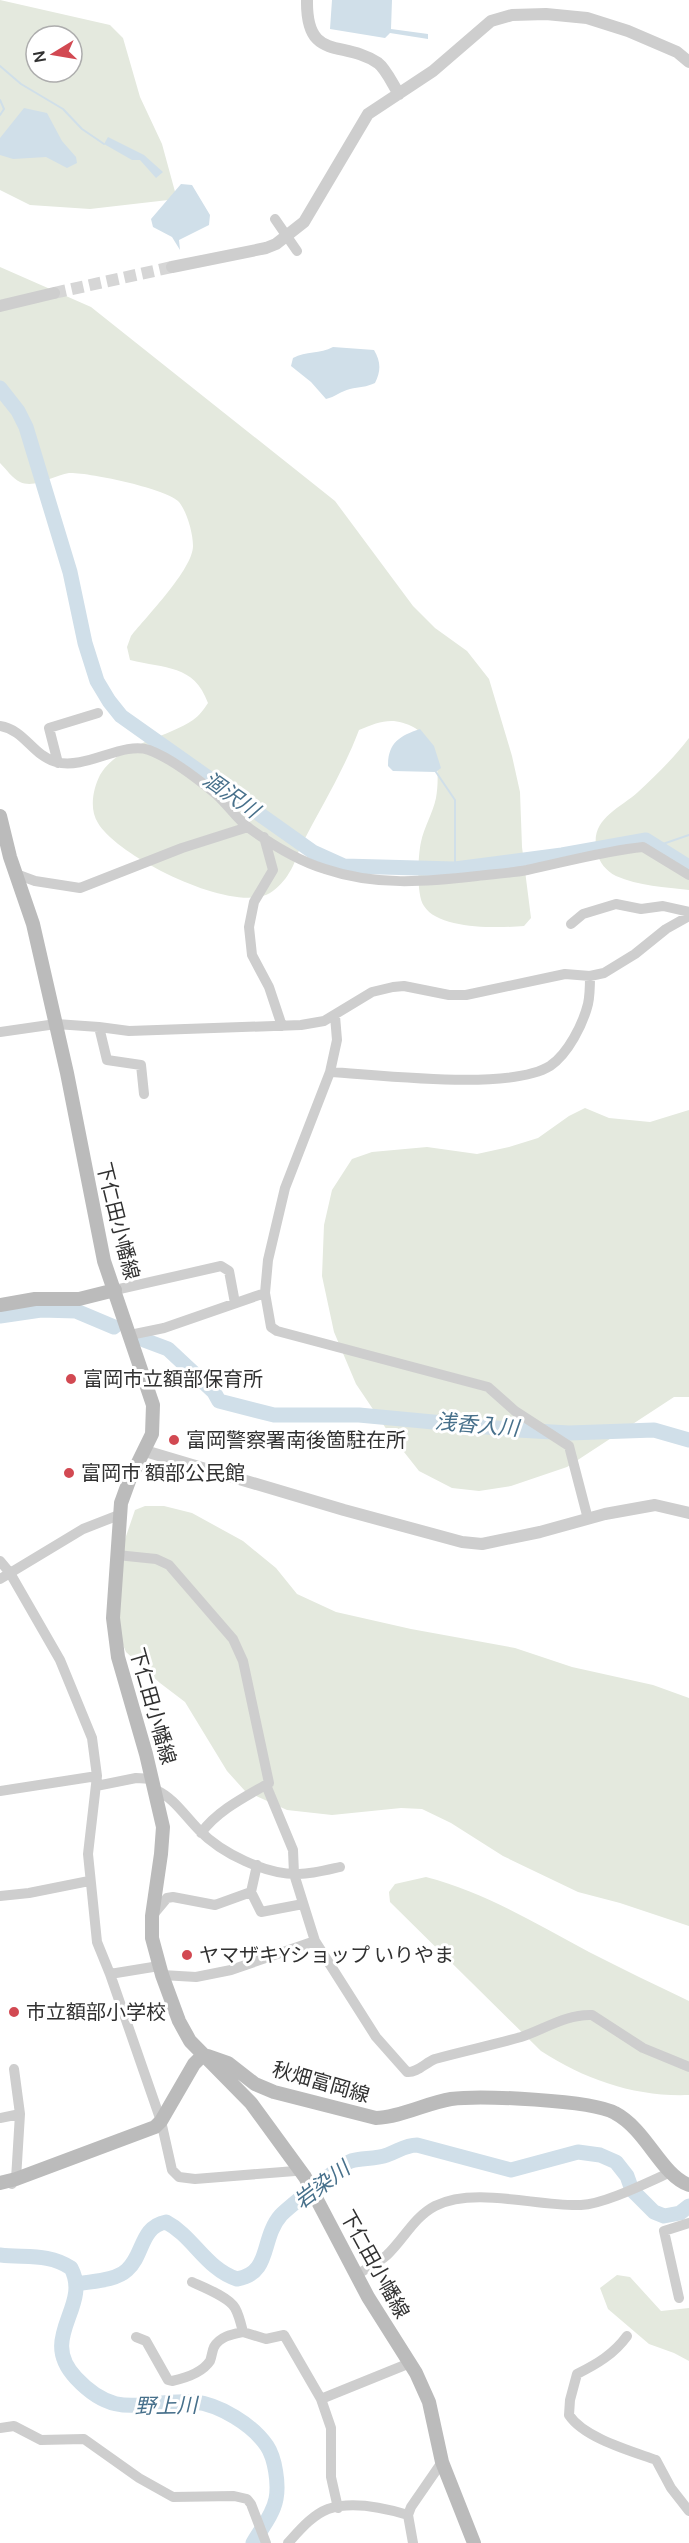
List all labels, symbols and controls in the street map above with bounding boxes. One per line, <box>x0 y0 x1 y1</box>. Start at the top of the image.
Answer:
north arrow <box>24 24 84 84</box>
text: N <box>27 49 51 65</box>
water label: 涸沢川 <box>198 765 267 825</box>
street label: 下仁田小幡線 <box>91 1159 146 1282</box>
place label: 富岡市立額部保育所 <box>83 1365 263 1392</box>
marker: 富岡市立額部保育所 <box>64 1372 78 1386</box>
water label: 浅香入川 <box>434 1406 522 1442</box>
place label: 富岡警察署南後箇駐在所 <box>186 1426 406 1453</box>
marker: 富岡警察署南後箇駐在所 <box>167 1433 181 1447</box>
place label: 富岡市 額部公民館 <box>81 1459 245 1486</box>
marker: 富岡市 額部公民館 <box>62 1466 76 1480</box>
street label: 下仁田小幡線 <box>124 1644 183 1767</box>
place label: ヤマザキYショップ いりやま <box>199 1941 454 1968</box>
marker: ヤマザキYショップ いりやま <box>180 1948 194 1962</box>
place label: 市立額部小学校 <box>26 1998 166 2025</box>
marker: 市立額部小学校 <box>7 2005 21 2019</box>
street label: 秋畑富岡線 <box>269 2055 373 2108</box>
water label: 岩染川 <box>288 2153 357 2214</box>
street label: 下仁田小幡線 <box>335 2205 416 2323</box>
water label: 野上川 <box>134 2390 200 2420</box>

